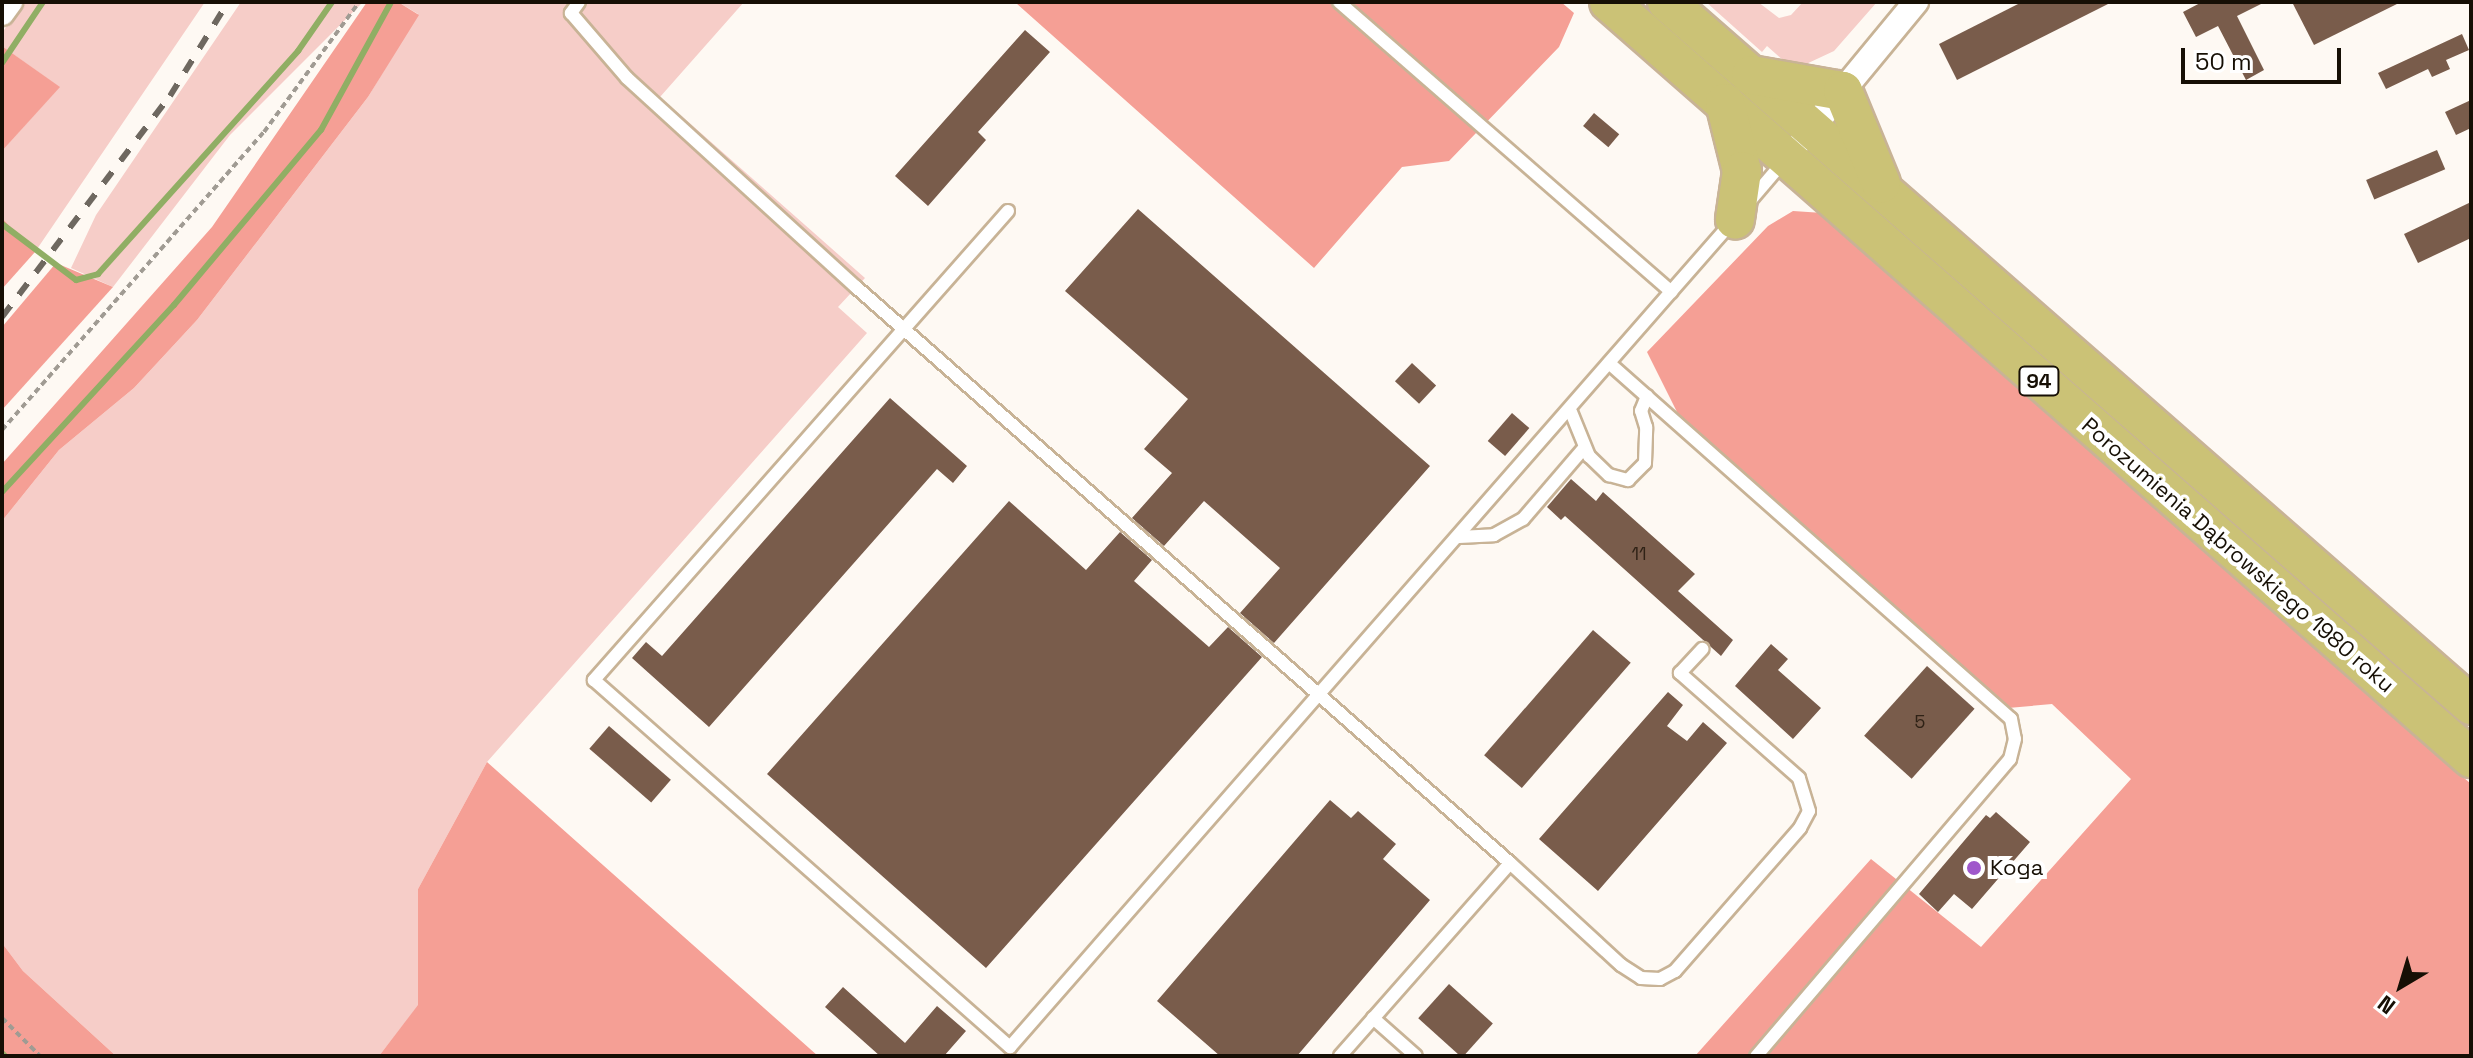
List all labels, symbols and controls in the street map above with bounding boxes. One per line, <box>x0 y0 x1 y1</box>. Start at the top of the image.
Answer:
scale bar <box>2185 32 2345 82</box>
text: 50 m <box>2195 46 2252 77</box>
road number: 94 <box>2017 365 2061 397</box>
street label: Porozumienia Dąbrowskiego 1980 roku <box>2076 412 2400 698</box>
house number: 11 <box>1631 543 1647 565</box>
house number: 5 <box>1915 711 1925 733</box>
place label: Koga <box>1990 855 2043 881</box>
marker: Koga <box>1965 859 1983 877</box>
north arrow <box>2361 946 2441 1026</box>
text: N <box>2372 989 2401 1020</box>

